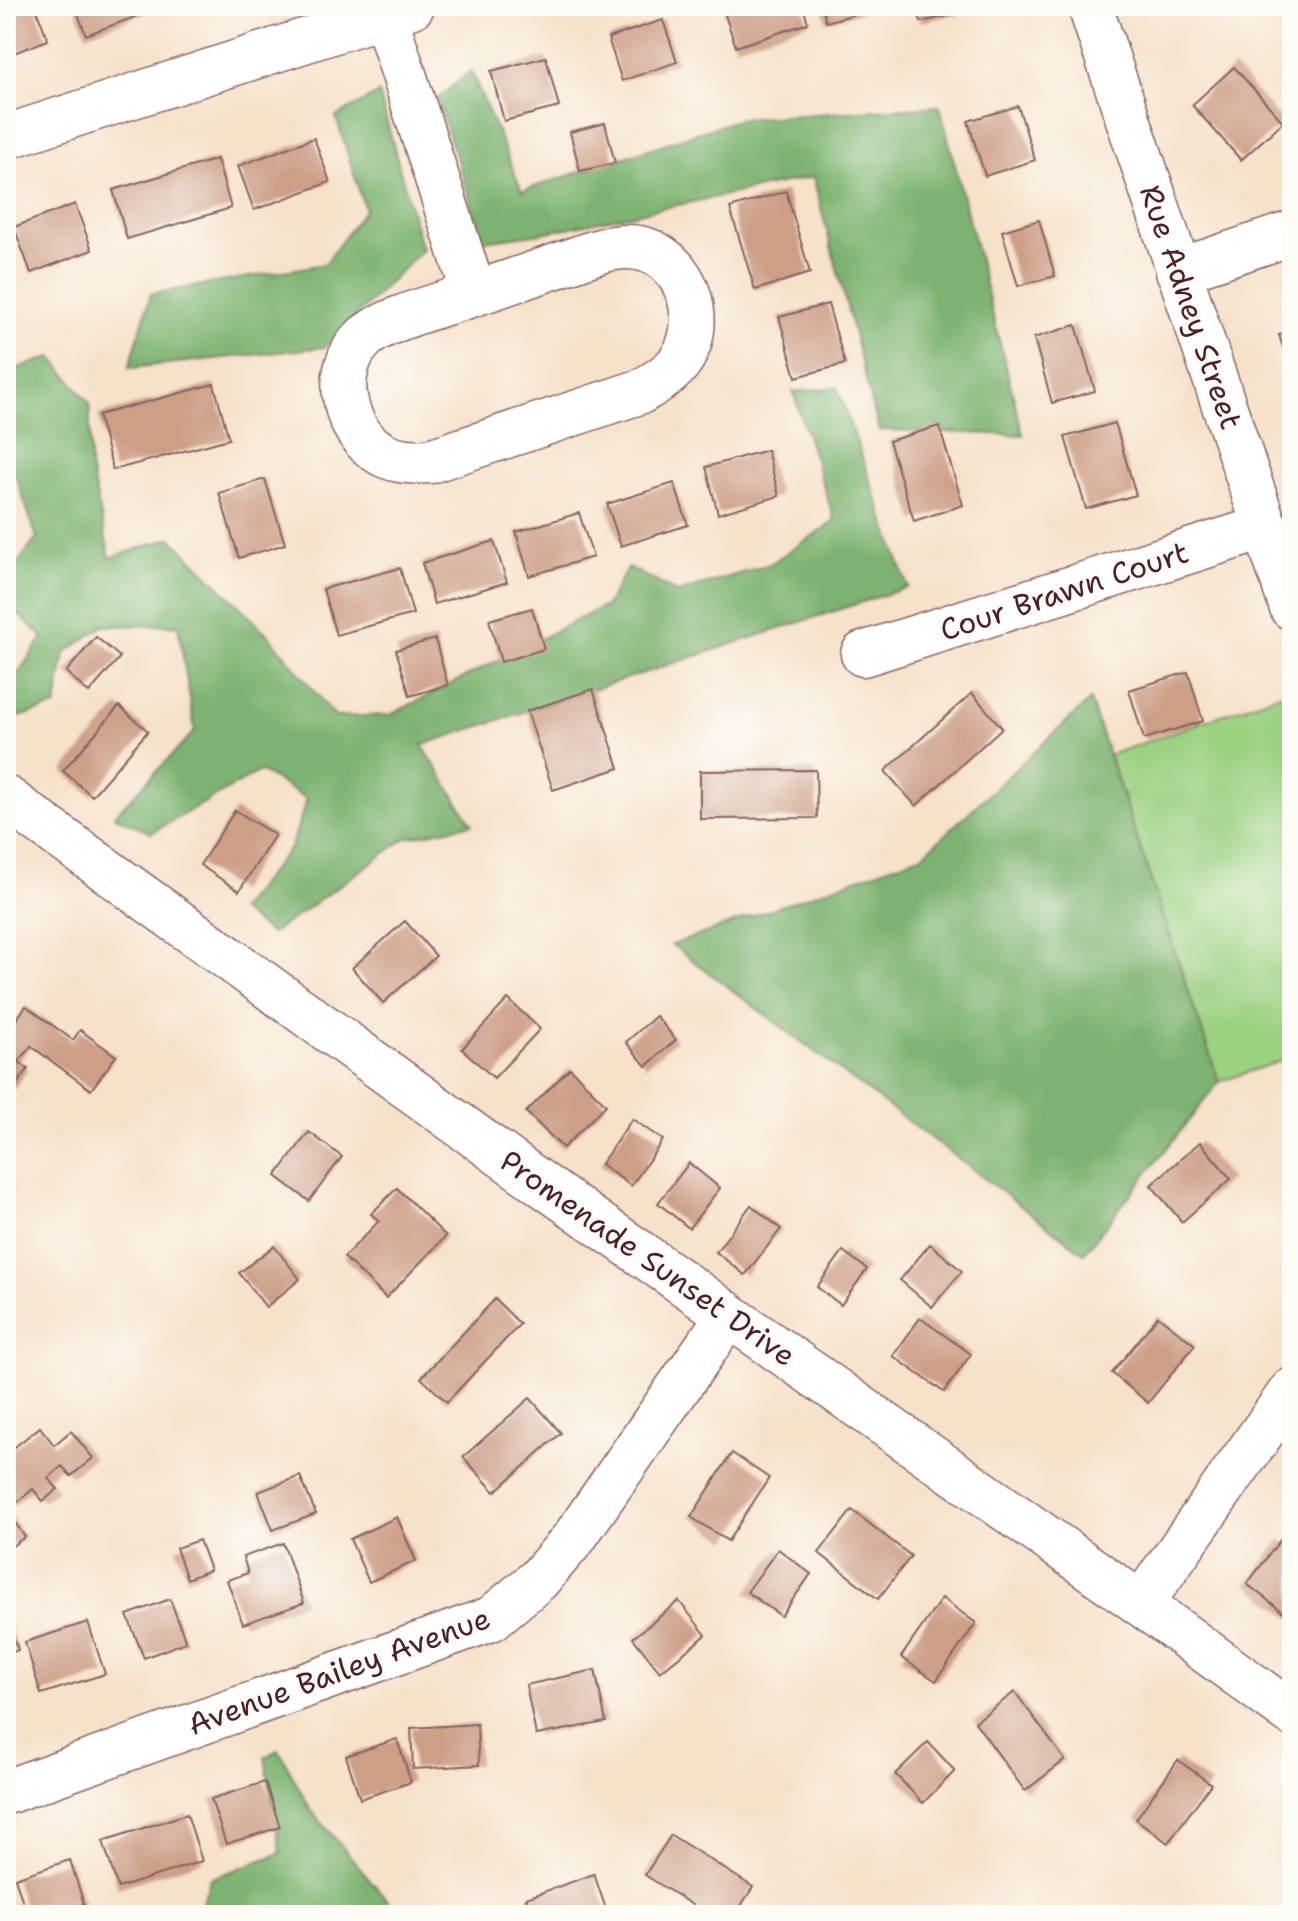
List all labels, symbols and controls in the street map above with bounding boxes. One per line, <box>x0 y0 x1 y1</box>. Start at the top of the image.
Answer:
street label: Rue Adney Street <box>1130 179 1252 435</box>
street label: Cour Brawn Court <box>935 531 1193 651</box>
street label: Promenade Sunset Drive <box>492 1140 804 1376</box>
street label: Avenue Bailey Avenue <box>182 1597 496 1745</box>

